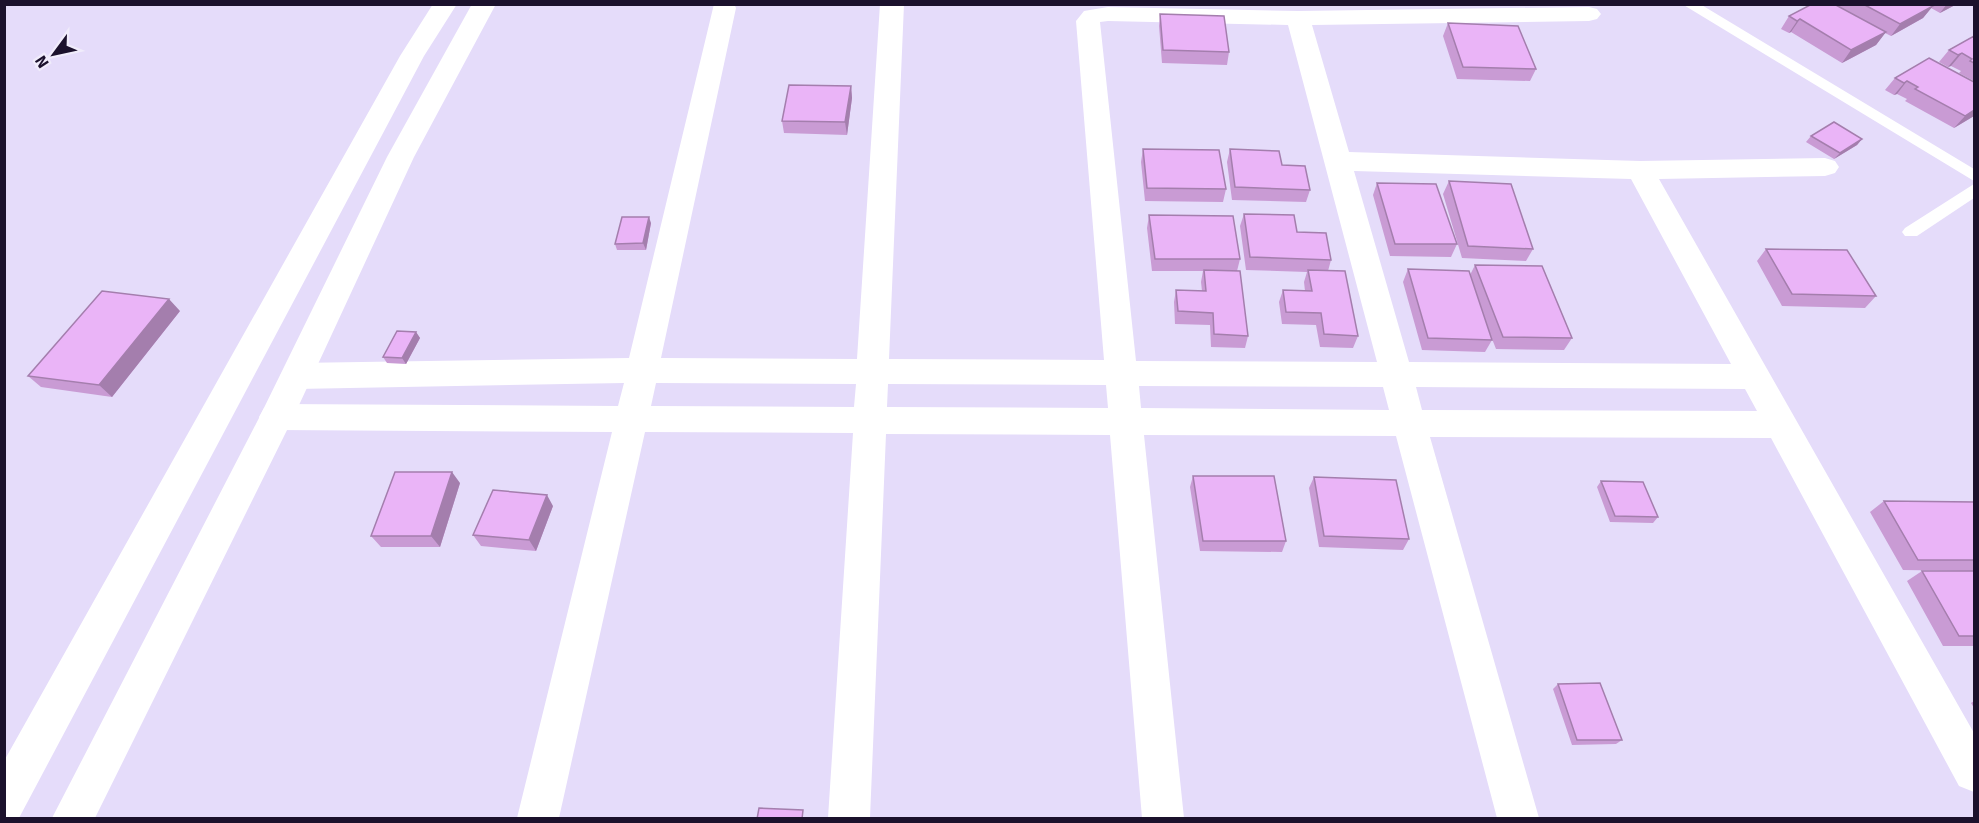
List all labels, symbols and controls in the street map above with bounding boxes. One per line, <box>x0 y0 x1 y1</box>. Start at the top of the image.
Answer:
north arrow <box>24 24 84 84</box>
text: N <box>31 52 54 72</box>

